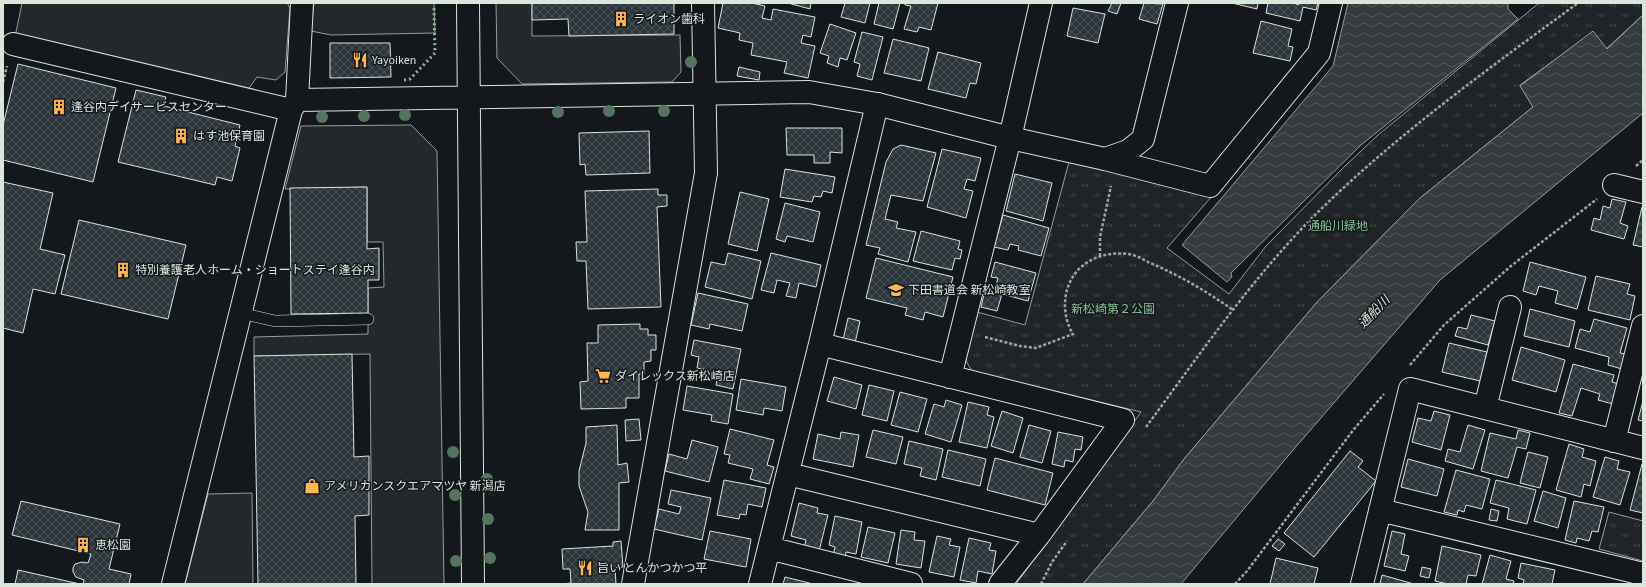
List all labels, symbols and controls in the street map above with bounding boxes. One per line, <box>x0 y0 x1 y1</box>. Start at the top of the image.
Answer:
building icon: ライオン歯科 <box>612 10 630 28</box>
place label: ライオン歯科 <box>633 11 705 28</box>
restaurant icon: Yayoiken <box>351 51 369 69</box>
place label: Yayoiken <box>371 52 416 69</box>
building icon: 逢谷内デイサービスセンター <box>50 98 68 116</box>
place label: 逢谷内デイサービスセンター <box>71 99 227 116</box>
building icon: はす池保育園 <box>172 127 190 145</box>
place label: はす池保育園 <box>193 128 265 145</box>
park label: 通船川緑地 <box>1308 218 1368 235</box>
building icon: 特別養護老人ホーム・ショートステイ逢谷内 <box>114 261 132 279</box>
place label: 特別養護老人ホーム・ショートステイ逢谷内 <box>135 262 375 279</box>
school or university icon: 下田書道会 新松崎教室 <box>887 281 905 299</box>
place label: 下田書道会 新松崎教室 <box>908 282 1030 299</box>
water label: 通船川 <box>1354 290 1395 332</box>
park label: 新松崎第２公園 <box>1071 301 1155 318</box>
supermarket icon: ダイレックス新松崎店 <box>594 367 612 385</box>
place label: ダイレックス新松崎店 <box>615 368 735 385</box>
shop icon: アメリカンスクエアマツヤ 新潟店 <box>303 477 321 495</box>
place label: アメリカンスクエアマツヤ 新潟店 <box>324 478 506 495</box>
building icon: 恵松園 <box>74 536 92 554</box>
place label: 恵松園 <box>95 537 131 554</box>
restaurant icon: 旨い とんかつかつ平 <box>576 559 594 577</box>
place label: 旨い とんかつかつ平 <box>597 560 707 577</box>

